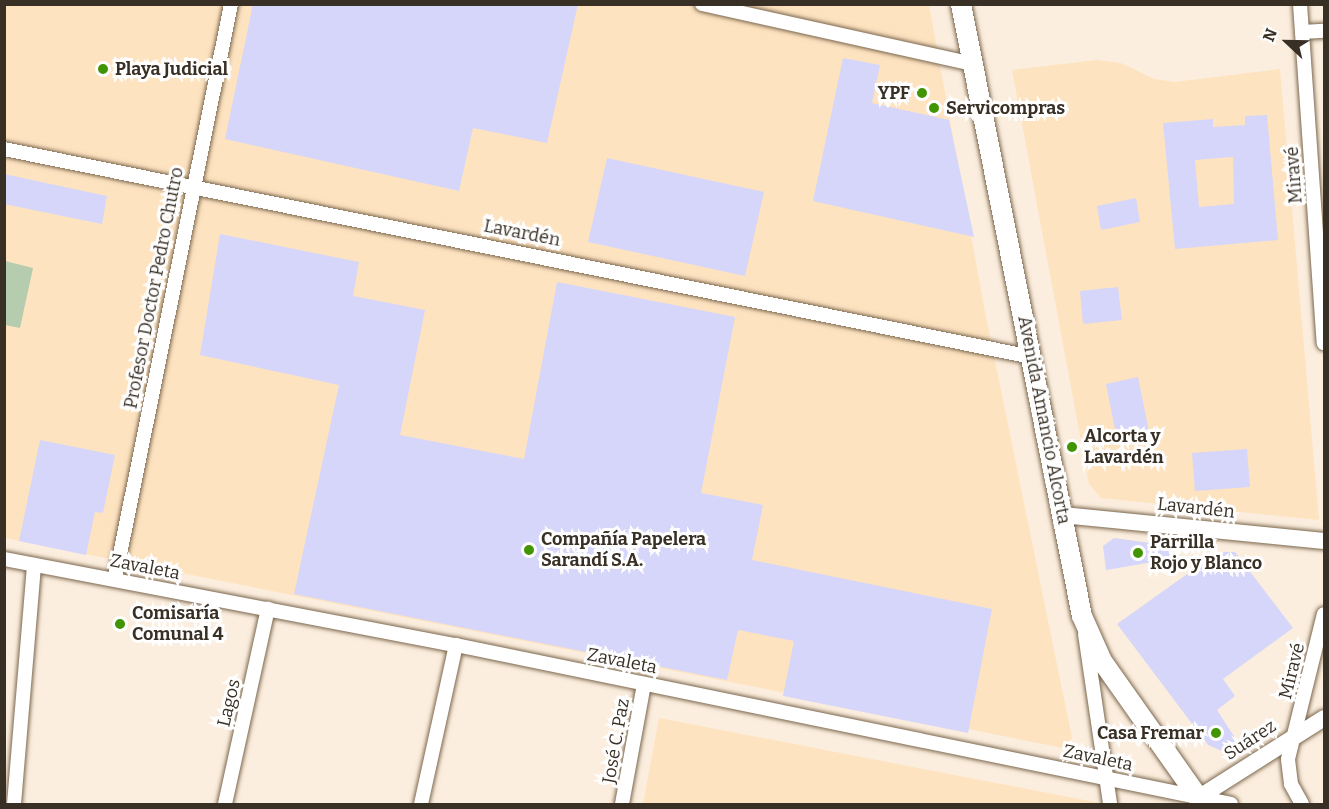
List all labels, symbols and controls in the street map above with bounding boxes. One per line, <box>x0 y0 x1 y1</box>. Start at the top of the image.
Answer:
north arrow <box>1257 12 1317 72</box>
text: N <box>1259 26 1281 44</box>
place label: Playa Judicial <box>115 58 228 80</box>
marker: Playa Judicial <box>96 62 110 76</box>
place label: YPF <box>878 82 910 104</box>
marker: YPF <box>915 86 929 100</box>
place label: Servicompras <box>946 97 1065 119</box>
marker: Servicompras <box>927 101 941 115</box>
street label: Miravé <box>1281 146 1307 204</box>
street label: Profesor Doctor Pedro Chutro <box>120 165 188 411</box>
street label: Lavardén <box>482 215 562 251</box>
street label: Avenida Amancio Alcorta <box>1013 314 1075 526</box>
place label: Alcorta y Lavardén <box>1084 426 1164 468</box>
marker: Alcorta y Lavardén <box>1065 440 1079 454</box>
street label: Lavardén <box>1156 493 1236 523</box>
place label: Compañía Papelera Sarandí S.A. <box>541 529 706 572</box>
place label: Parrilla Rojo y Blanco <box>1150 532 1262 574</box>
marker: Compañía Papelera Sarandí S.A. <box>522 543 536 557</box>
marker: Parrilla Rojo y Blanco <box>1131 546 1145 560</box>
street label: Zavaleta <box>108 550 182 584</box>
place label: Comisaría Comunal 4 <box>132 603 223 646</box>
marker: Comisaría Comunal 4 <box>113 617 127 631</box>
street label: Miravé <box>1275 641 1309 701</box>
street label: Zavaleta <box>585 644 659 678</box>
street label: Lagos <box>213 677 245 729</box>
street label: José C. Paz <box>598 697 634 785</box>
street label: Suárez <box>1220 715 1280 765</box>
place label: Casa Fremar <box>1097 722 1204 744</box>
marker: Casa Fremar <box>1209 726 1223 740</box>
street label: Zavaleta <box>1061 740 1135 776</box>

